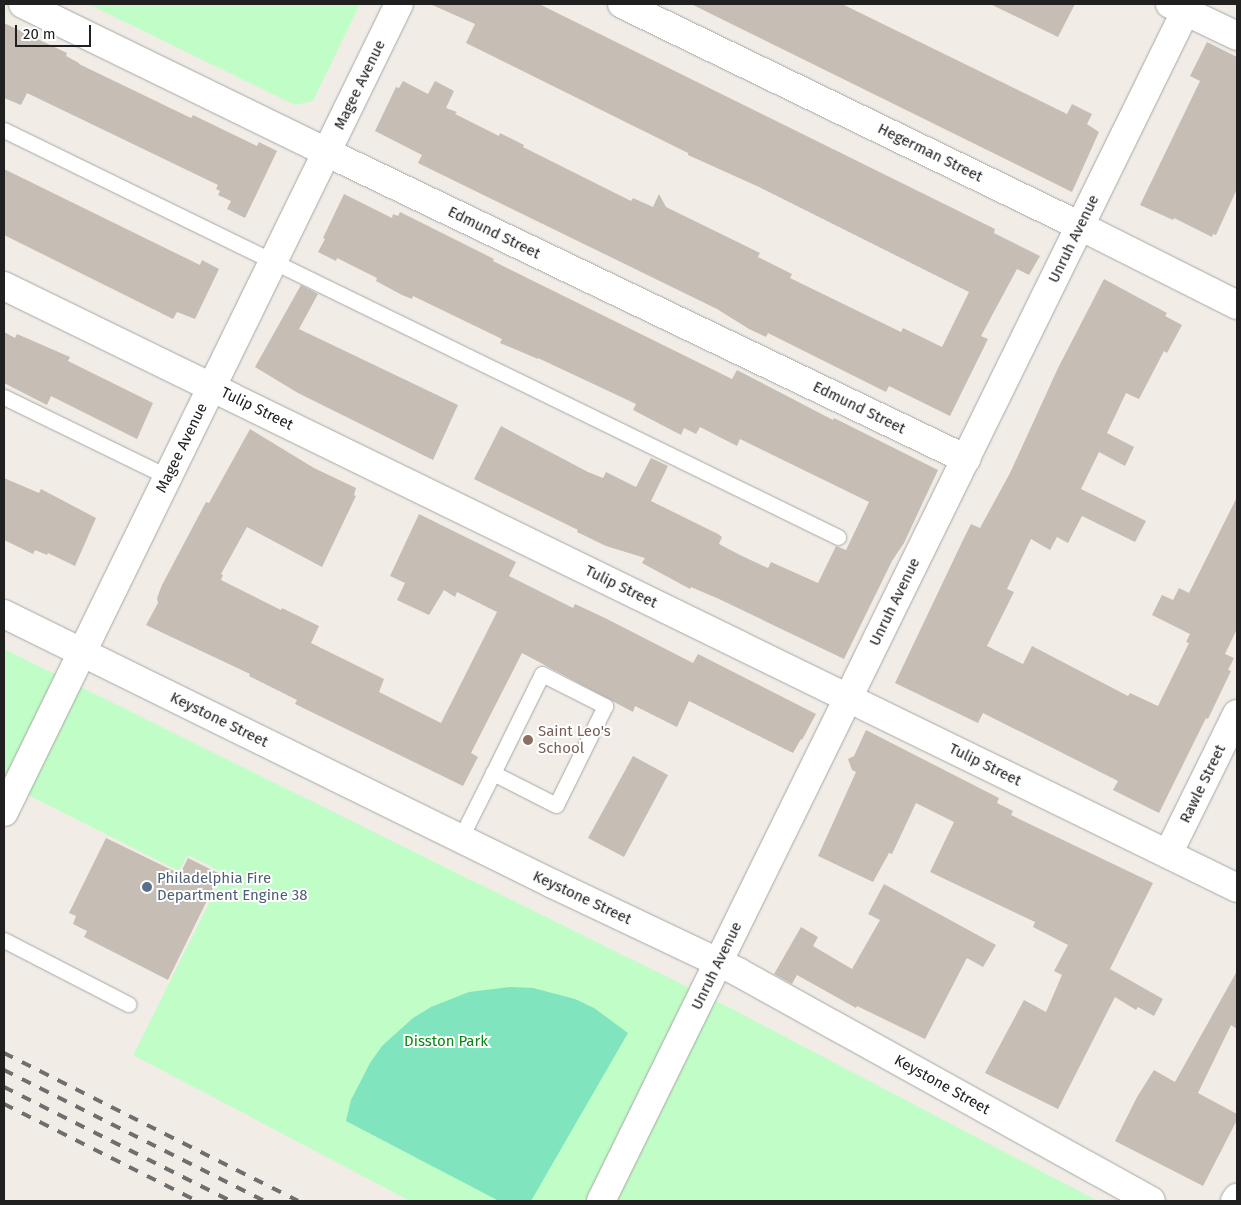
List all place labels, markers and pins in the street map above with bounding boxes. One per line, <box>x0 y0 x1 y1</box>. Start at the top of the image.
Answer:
place label: Saint Leo's School <box>538 722 611 757</box>
marker: Saint Leo's School <box>522 734 534 746</box>
place label: Philadelphia Fire Department Engine 38 <box>157 869 308 904</box>
marker: Philadelphia Fire Department Engine 38 <box>141 881 153 893</box>

